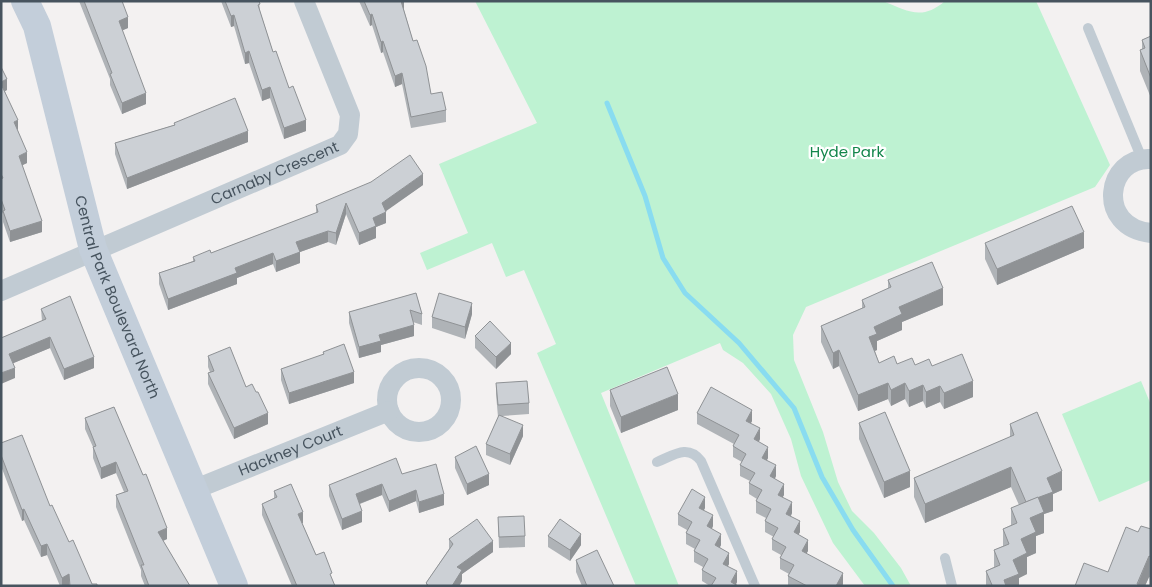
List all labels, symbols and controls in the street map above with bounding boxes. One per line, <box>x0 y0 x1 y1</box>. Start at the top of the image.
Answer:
street label: Carnaby Crescent <box>207 136 342 210</box>
park label: Hyde Park <box>810 141 884 162</box>
street label: Central Park Boulevard North <box>70 193 165 402</box>
street label: Hackney Court <box>235 420 345 481</box>

